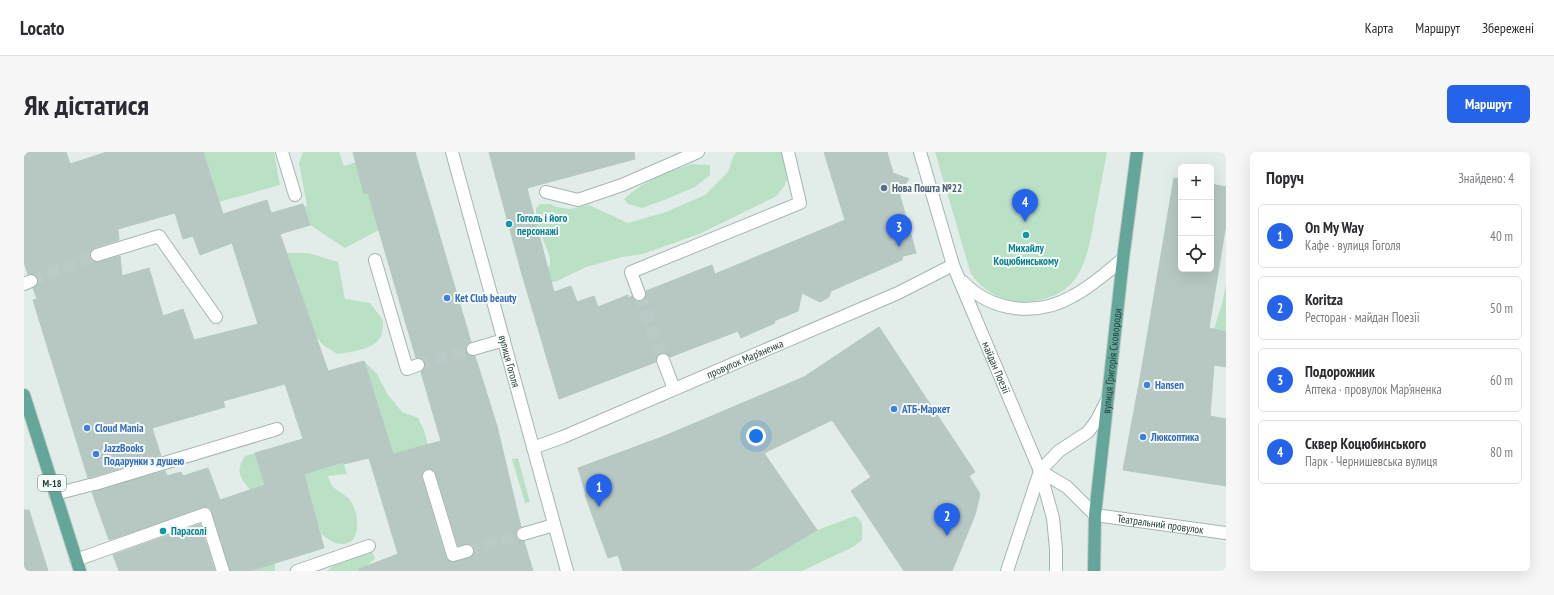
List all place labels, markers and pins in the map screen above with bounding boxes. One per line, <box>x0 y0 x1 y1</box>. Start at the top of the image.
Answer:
place label: Нова Пошта №22 <box>892 181 962 195</box>
marker: Нова Пошта №22 <box>879 183 889 193</box>
pin: 4 <box>1012 189 1038 222</box>
place label: Гоголь і його персонажі <box>517 211 567 238</box>
pin: 3 <box>886 214 912 247</box>
marker: Гоголь і його персонажі <box>504 219 514 229</box>
marker: Михайлу Коцюбинському <box>1021 230 1031 240</box>
place label: Михайлу Коцюбинському <box>993 241 1059 268</box>
place label: Ket Club beauty <box>455 291 517 305</box>
marker: Ket Club beauty <box>442 293 452 303</box>
place label: Hansen <box>1155 378 1184 392</box>
marker: Hansen <box>1142 380 1152 390</box>
place label: АТБ-Маркет <box>901 402 950 416</box>
marker: АТБ-Маркет <box>889 404 899 414</box>
place label: Cloud Mania <box>95 421 144 435</box>
marker: Cloud Mania <box>82 423 92 433</box>
place label: Люксоптика <box>1150 430 1199 444</box>
marker: Люксоптика <box>1138 432 1148 442</box>
place label: JazzBooks Подарунки з душею <box>103 441 185 468</box>
marker: JazzBooks Подарунки з душею <box>91 449 101 459</box>
pin: 1 <box>586 474 612 507</box>
pin: 2 <box>934 503 960 536</box>
place label: Парасолі <box>171 524 207 538</box>
marker: Парасолі <box>158 526 168 536</box>

